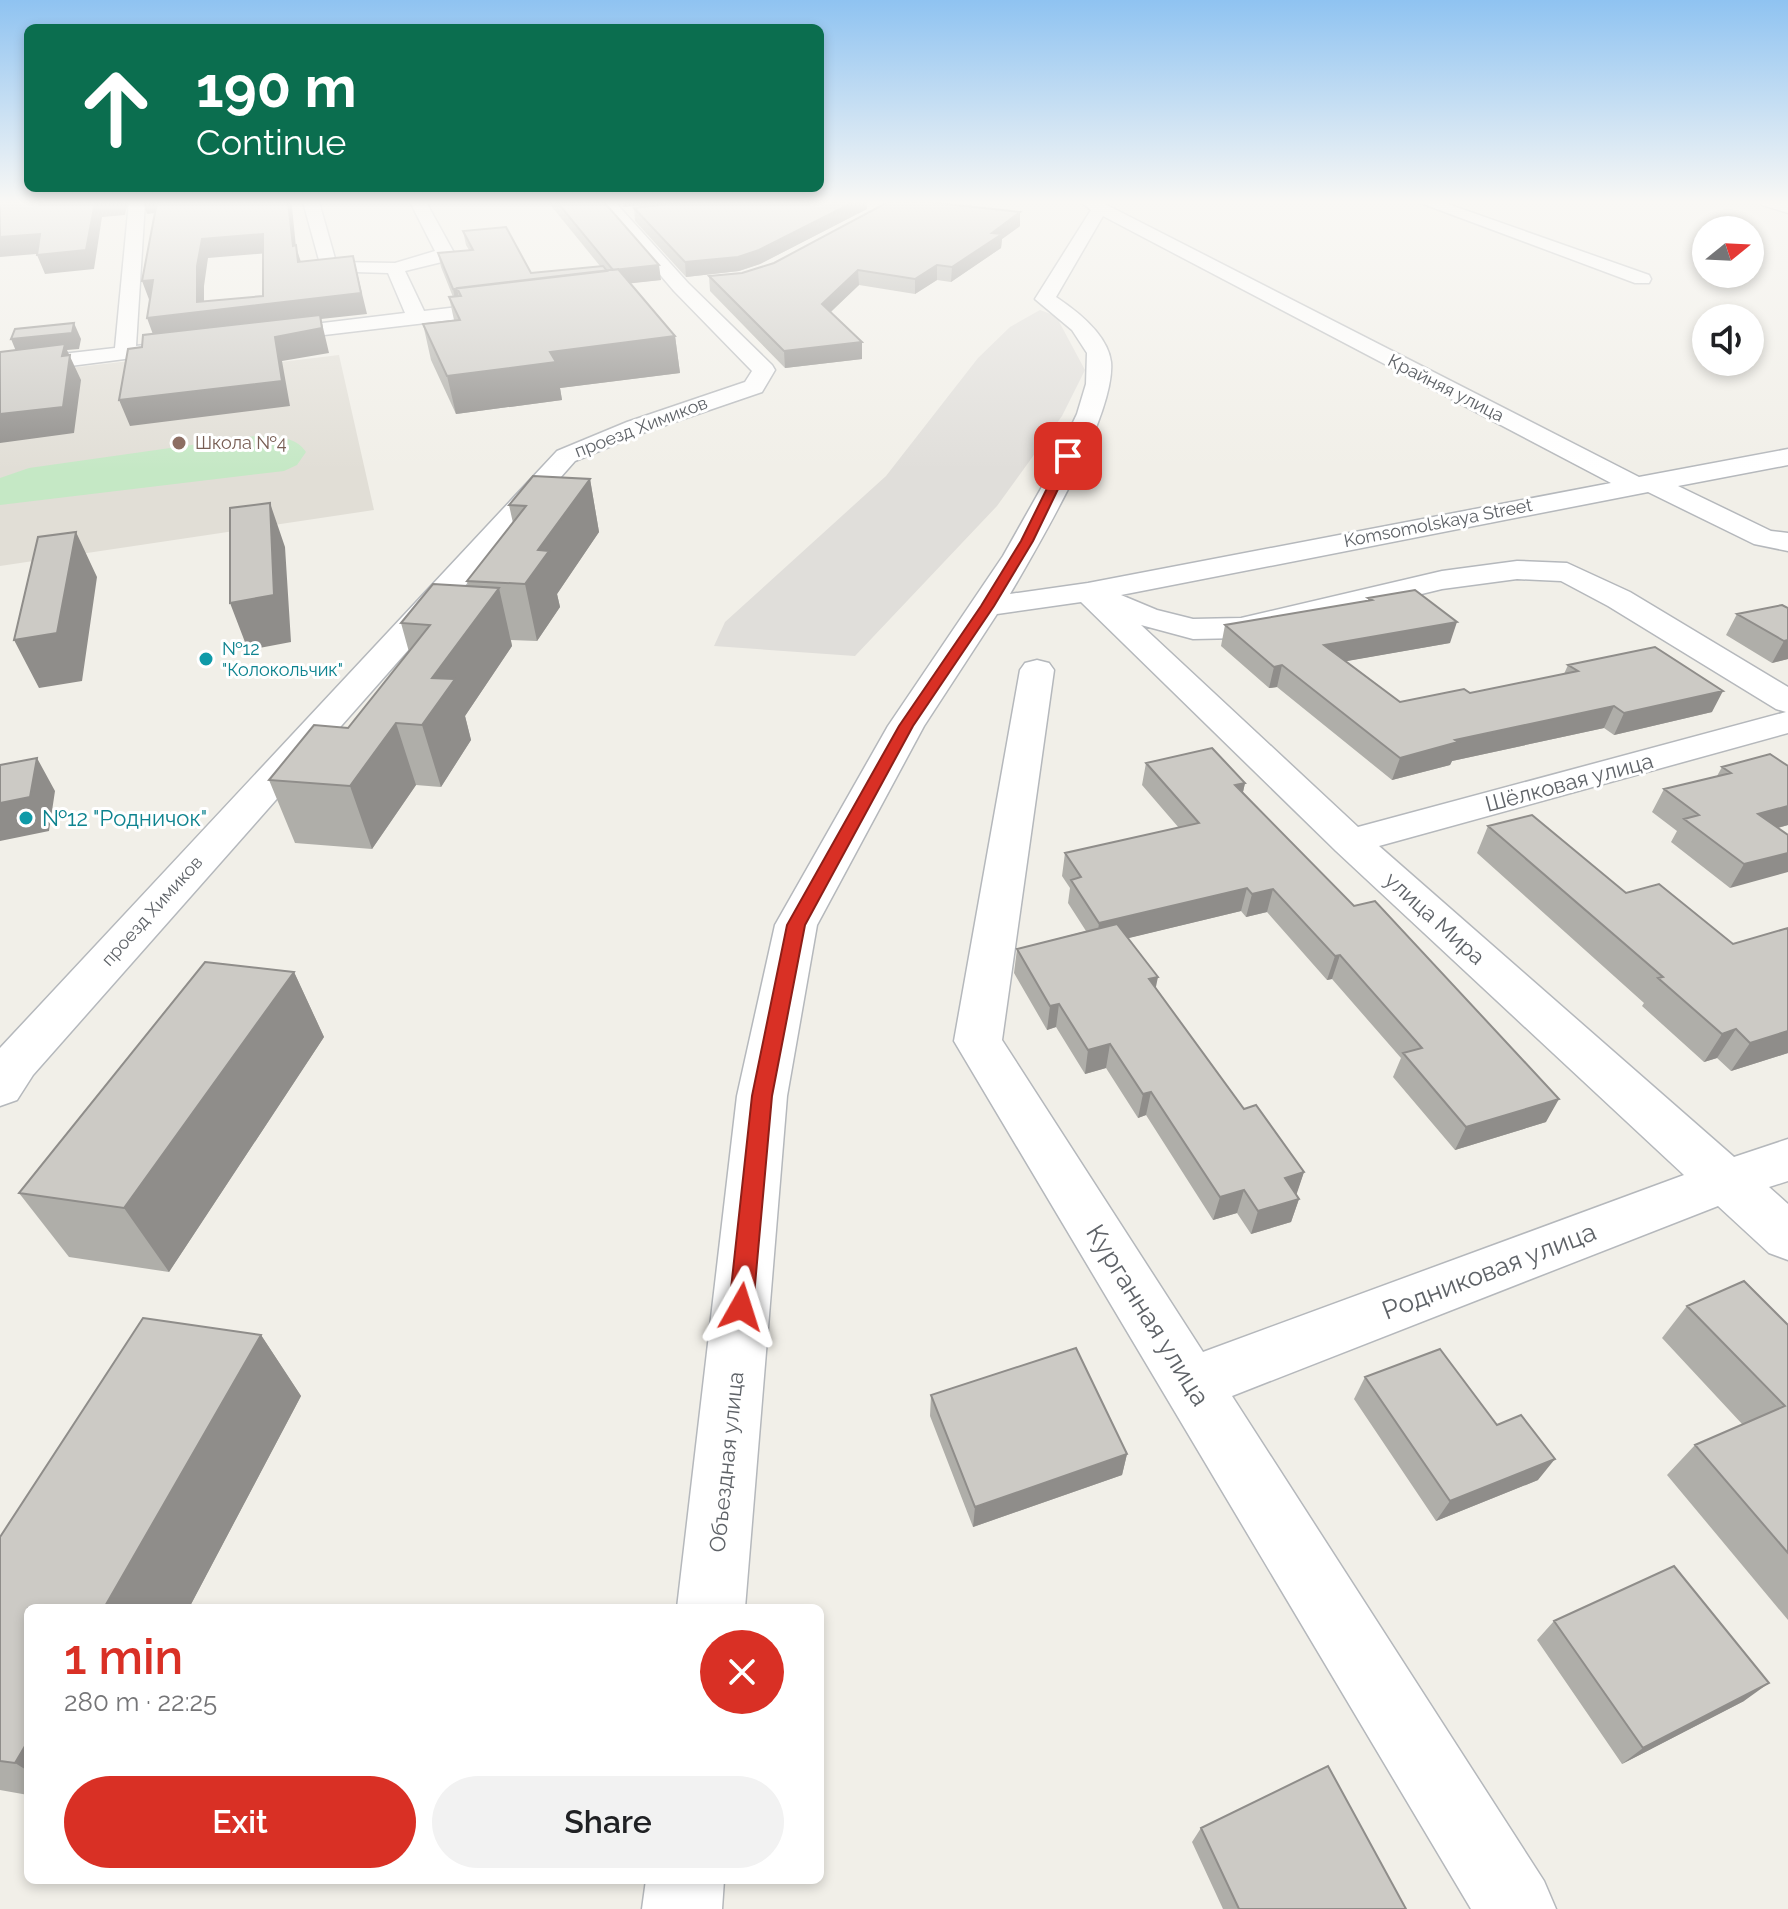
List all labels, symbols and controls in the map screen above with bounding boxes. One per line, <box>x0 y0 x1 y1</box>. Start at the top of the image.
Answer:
text: 190 m <box>196 54 357 120</box>
icon: ahead <box>64 56 168 160</box>
text: Continue <box>196 121 346 163</box>
north arrow <box>1692 216 1764 288</box>
map controls <box>1692 216 1764 376</box>
button: sound <box>1692 304 1764 376</box>
street label: Крайняя улица <box>1385 349 1508 426</box>
street label: проезд Химиков <box>571 392 710 462</box>
pin <box>1034 422 1102 490</box>
place label: Школа №4 <box>195 432 287 453</box>
marker: Школа №4 <box>170 434 188 452</box>
icon: arrive <box>1046 434 1090 478</box>
street label: Komsomolskaya Street <box>1342 494 1534 551</box>
place label: №12 "Колокольчик" <box>222 638 343 680</box>
marker: №12 "Колокольчик" <box>197 650 215 668</box>
street label: Шёлковая улица <box>1482 747 1656 817</box>
place label: №12 "Родничок" <box>42 805 207 831</box>
marker: №12 "Родничок" <box>17 809 35 827</box>
street label: проезд Химиков <box>97 851 206 970</box>
street label: улица Мира <box>1380 866 1490 970</box>
street label: Родниковая улица <box>1378 1216 1600 1326</box>
street label: Курганная улица <box>1080 1219 1216 1411</box>
position arrow <box>699 1265 783 1349</box>
street label: Объездная улица <box>704 1370 748 1554</box>
text: 1 min <box>64 1629 183 1685</box>
button: close <box>700 1630 784 1714</box>
text: 280 m · 22:25 <box>64 1687 217 1717</box>
button: Exit <box>64 1776 416 1868</box>
button: Share <box>432 1776 784 1868</box>

